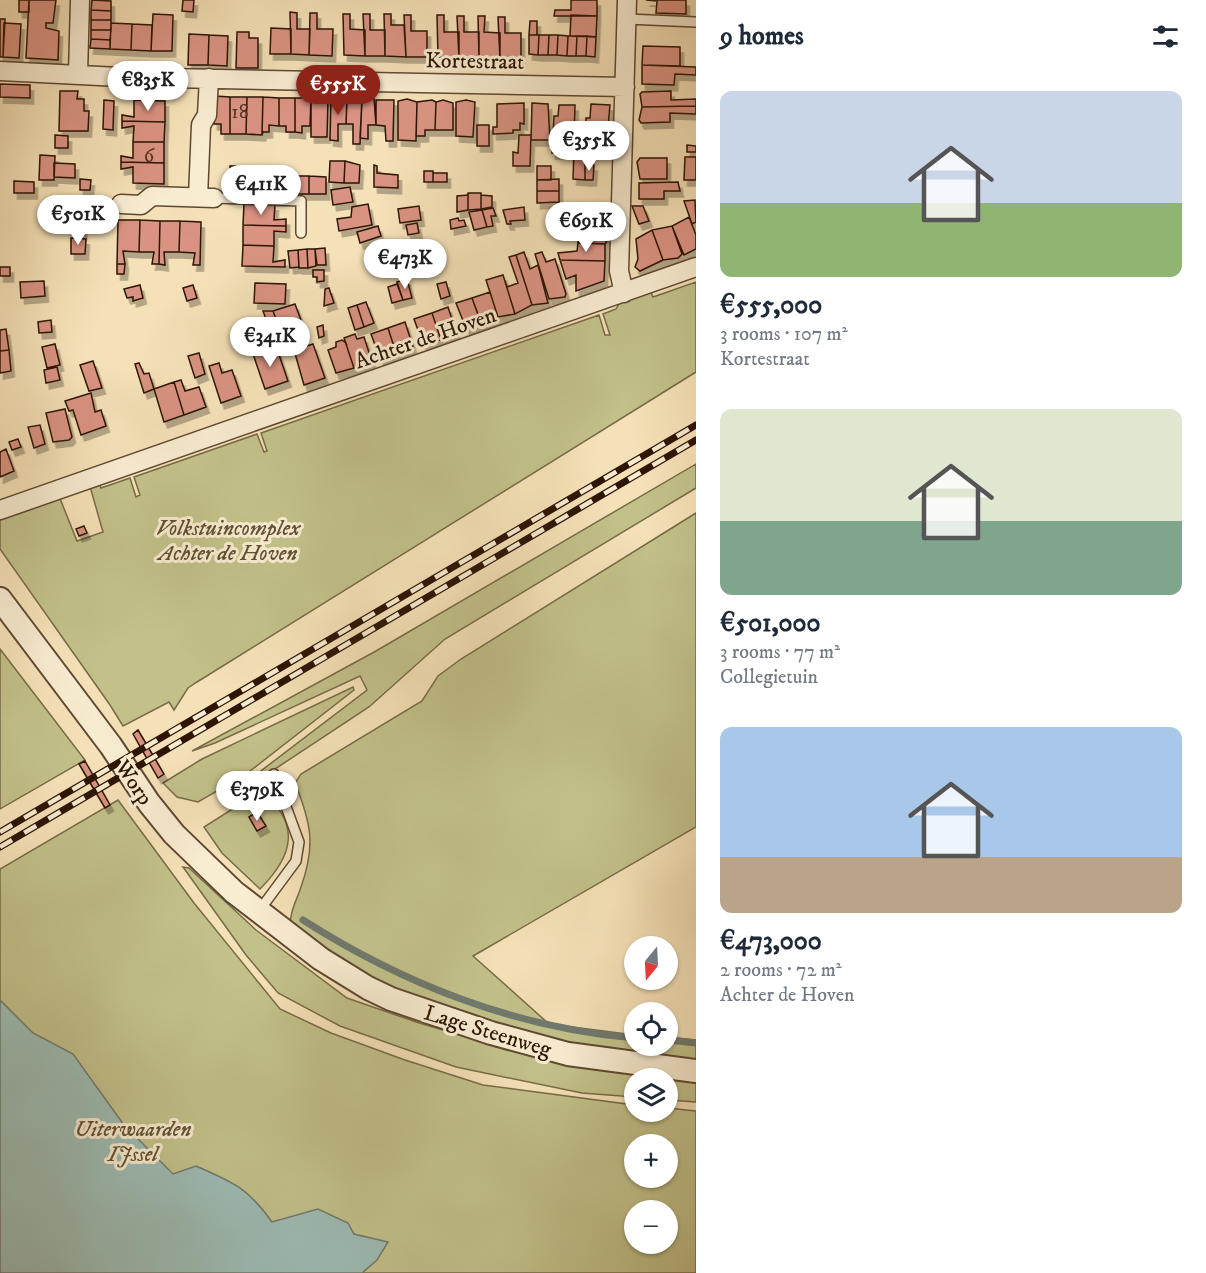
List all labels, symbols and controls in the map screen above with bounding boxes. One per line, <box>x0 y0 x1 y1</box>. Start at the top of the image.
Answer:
text: 9 homes <box>720 20 804 53</box>
icon: filters <box>1149 20 1182 53</box>
street label: Kortestraat <box>425 47 524 76</box>
pin: €835K <box>106 61 190 112</box>
pin: €555K <box>296 65 380 116</box>
text: €835K <box>121 68 175 93</box>
text: €555K <box>310 72 366 97</box>
house number: 18 <box>231 100 249 125</box>
pin: €355K <box>547 121 631 172</box>
text: €355K <box>562 128 616 153</box>
icon: home <box>897 130 1005 238</box>
house number: 6 <box>144 144 155 169</box>
pin: €411K <box>219 165 303 216</box>
text: €411K <box>235 172 287 197</box>
pin: €501K <box>36 195 120 246</box>
text: €501K <box>51 202 105 227</box>
pin: €691K <box>544 202 628 253</box>
text: €691K <box>559 209 613 234</box>
pin: €473K <box>363 239 447 290</box>
text: €473K <box>378 246 432 271</box>
text: €555,000 <box>720 289 822 322</box>
street label: Achter de Hoven <box>351 301 500 375</box>
pin: €341K <box>228 317 312 368</box>
text: 3 rooms · 107 m² <box>720 322 848 347</box>
text: €341K <box>244 324 296 349</box>
text: Kortestraat <box>720 347 810 372</box>
icon: home <box>897 448 1005 556</box>
park label: Volkstuincomplex Achter de Hoven <box>156 515 302 567</box>
text: €501,000 <box>720 607 821 640</box>
text: 3 rooms · 77 m² <box>720 640 840 665</box>
text: Collegietuin <box>720 665 818 690</box>
street label: Worp <box>108 754 159 811</box>
icon: home <box>897 766 1005 874</box>
pin: €379K <box>215 771 299 822</box>
text: €379K <box>230 778 284 803</box>
text: €473,000 <box>720 925 822 958</box>
north arrow <box>624 936 678 990</box>
map controls <box>624 936 678 1254</box>
text: 2 rooms · 72 m² <box>720 958 842 983</box>
text: Achter de Hoven <box>720 983 854 1008</box>
street label: Lage Steenweg <box>421 999 555 1064</box>
button: locate <box>624 1002 678 1056</box>
button: layers <box>624 1068 678 1122</box>
park label: Uiterwaarden IJssel <box>74 1116 192 1168</box>
button: + <box>624 1134 678 1188</box>
button: − <box>624 1200 678 1254</box>

